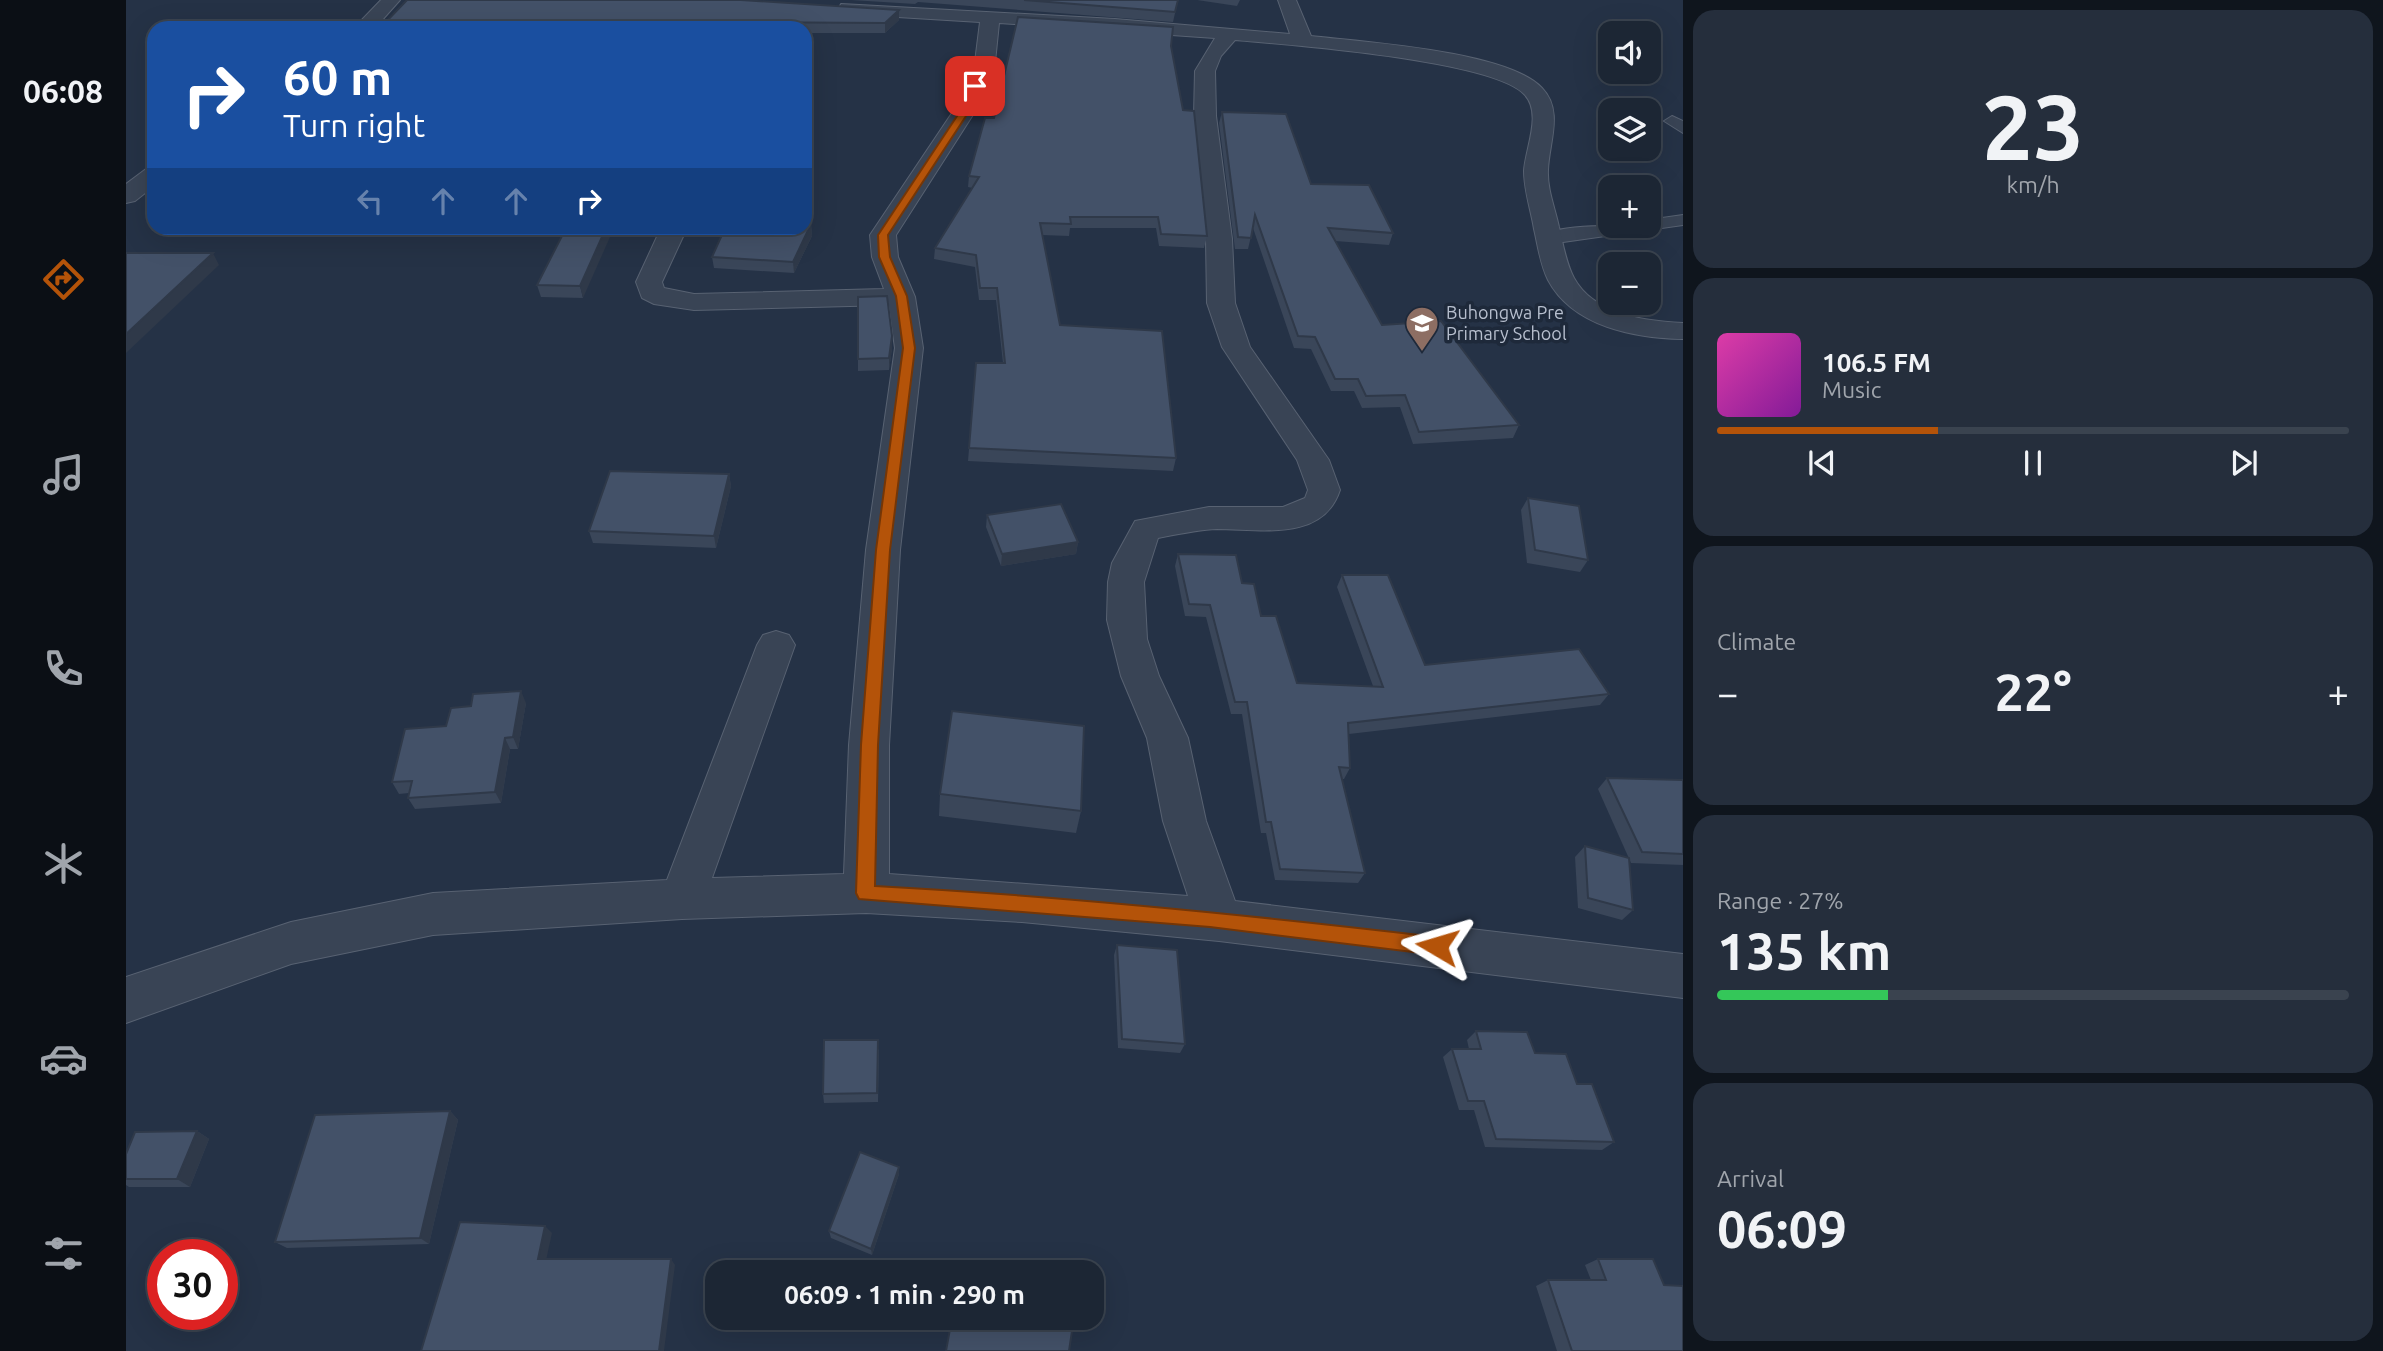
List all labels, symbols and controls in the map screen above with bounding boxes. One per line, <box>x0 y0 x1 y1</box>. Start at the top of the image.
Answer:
map controls <box>1598 21 1661 315</box>
button: sound <box>1598 21 1661 84</box>
icon: right <box>168 49 259 140</box>
text: 60 m <box>283 49 392 104</box>
pin <box>945 56 1005 116</box>
icon: arrive <box>956 67 994 105</box>
text: 06:08 <box>23 73 103 109</box>
text: 23 <box>1982 75 2084 177</box>
button: layers <box>1598 98 1661 161</box>
text: Turn right <box>283 107 425 143</box>
text: km/h <box>2006 172 2060 197</box>
button: + <box>1598 175 1661 238</box>
icon: left <box>351 182 389 220</box>
icon: ahead <box>424 182 462 220</box>
icon: ahead <box>497 182 535 220</box>
icon: right <box>570 182 608 220</box>
button: − <box>1598 252 1661 315</box>
icon: directions <box>39 255 88 304</box>
place label: Buhongwa Pre Primary School <box>1446 302 1567 343</box>
school or university icon: Buhongwa Pre Primary School <box>1403 304 1441 353</box>
text: 106.5 FM <box>1822 348 1931 377</box>
text: Music <box>1822 377 1881 402</box>
icon: previous <box>1803 444 1841 482</box>
icon: pause <box>2014 444 2052 482</box>
icon: next <box>2225 444 2263 482</box>
icon: music <box>39 450 88 499</box>
text: Climate <box>1717 629 1796 654</box>
icon: phone <box>39 644 88 693</box>
text: 22° <box>1994 663 2072 721</box>
text: − <box>1717 672 1738 714</box>
text: + <box>2328 672 2349 714</box>
icon: climate <box>39 839 88 888</box>
text: Range · 27% <box>1717 888 1844 913</box>
position arrow <box>1400 909 1474 983</box>
text: 135 km <box>1717 922 1891 980</box>
icon: car <box>39 1034 88 1083</box>
text: Arrival <box>1717 1166 1784 1191</box>
text: 06:09 <box>1717 1200 1847 1258</box>
icon: filters <box>39 1229 88 1278</box>
speed limit sign: 30 <box>147 1239 238 1330</box>
text: 06:09 · 1 min · 290 m <box>784 1280 1025 1309</box>

